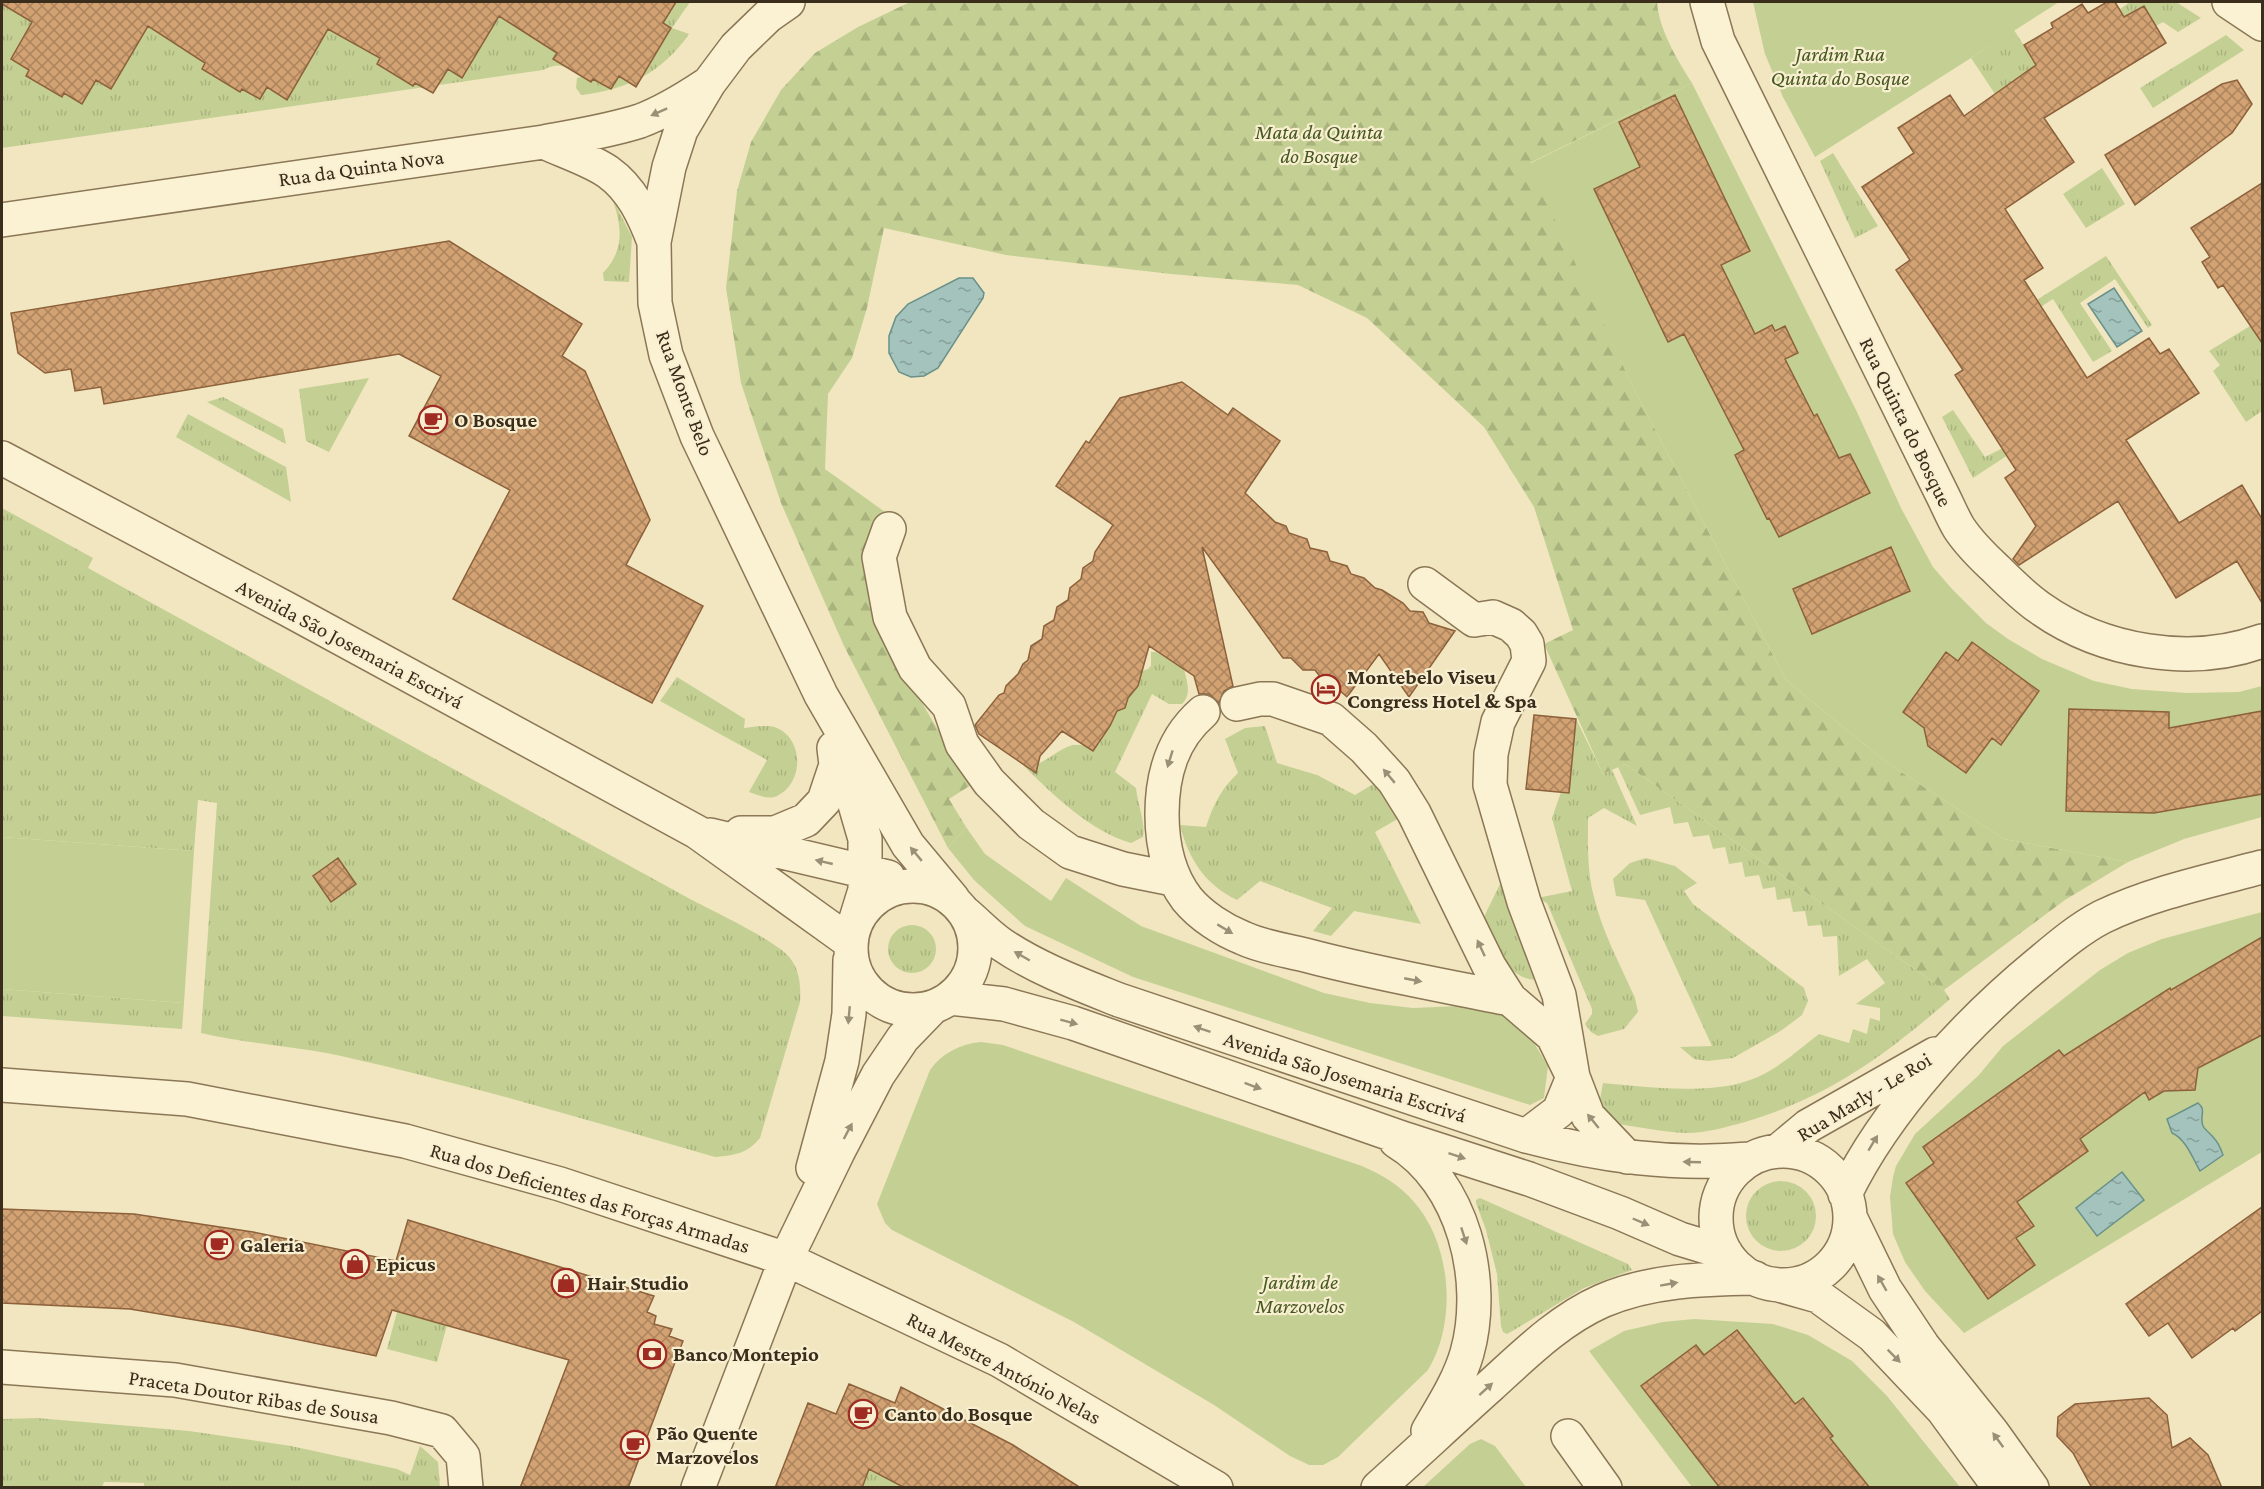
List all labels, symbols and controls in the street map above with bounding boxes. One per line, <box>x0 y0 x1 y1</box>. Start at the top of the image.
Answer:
park label: Jardim Rua Quinta do Bosque <box>1771 42 1909 90</box>
one-way arrow <box>649 107 667 117</box>
park label: Mata da Quinta do Bosque <box>1254 120 1383 168</box>
street label: Rua da Quinta Nova <box>277 144 445 191</box>
street label: Rua Monte Belo <box>651 327 719 459</box>
street label: Rua Quinta do Bosque <box>1855 333 1957 511</box>
cafe icon: O Bosque <box>417 404 449 436</box>
place label: O Bosque <box>454 408 538 432</box>
street label: Avenida São Josemaria Escrivá <box>232 574 468 714</box>
place label: Montebelo Viseu Congress Hotel & Spa <box>1347 665 1538 713</box>
hotel icon: Montebelo Viseu Congress Hotel & Spa <box>1310 673 1342 705</box>
one-way arrow <box>1165 750 1174 768</box>
one-way arrow <box>1382 769 1396 784</box>
one-way arrow <box>910 847 922 862</box>
one-way arrow <box>814 856 833 866</box>
one-way arrow <box>1217 923 1233 934</box>
one-way arrow <box>1476 940 1485 957</box>
one-way arrow <box>1013 951 1030 961</box>
one-way arrow <box>1403 976 1422 985</box>
one-way arrow <box>844 1005 854 1024</box>
one-way arrow <box>1060 1018 1078 1027</box>
one-way arrow <box>1193 1023 1211 1033</box>
street label: Avenida São Josemaria Escrivá <box>1221 1026 1470 1128</box>
street label: Rua Marly - Le Roi <box>1793 1047 1936 1147</box>
one-way arrow <box>1244 1081 1262 1091</box>
one-way arrow <box>1587 1113 1600 1129</box>
one-way arrow <box>843 1122 853 1140</box>
one-way arrow <box>1868 1135 1879 1151</box>
street label: Rua dos Deficientes das Forças Armadas <box>427 1138 753 1258</box>
one-way arrow <box>1448 1151 1466 1161</box>
one-way arrow <box>1683 1157 1702 1166</box>
one-way arrow <box>1632 1217 1650 1227</box>
one-way arrow <box>1460 1227 1469 1245</box>
cafe icon: Galeria <box>203 1229 235 1261</box>
place label: Galeria <box>240 1233 305 1257</box>
shop icon: Epicus <box>339 1248 371 1280</box>
place label: Epicus <box>376 1252 436 1276</box>
shop icon: Hair Studio <box>550 1267 582 1299</box>
park label: Jardim de Marzovelos <box>1255 1270 1345 1318</box>
place label: Hair Studio <box>587 1271 689 1295</box>
one-way arrow <box>1878 1275 1888 1292</box>
one-way arrow <box>1660 1279 1679 1288</box>
street label: Rua Mestre António Nelas <box>903 1307 1105 1429</box>
bank icon: Banco Montepio <box>636 1338 668 1370</box>
place label: Banco Montepio <box>673 1342 819 1366</box>
one-way arrow <box>1886 1349 1900 1363</box>
street label: Praceta Doutor Ribas de Sousa <box>127 1365 381 1429</box>
one-way arrow <box>1478 1383 1493 1396</box>
cafe icon: Canto do Bosque <box>847 1398 879 1430</box>
place label: Canto do Bosque <box>884 1402 1033 1426</box>
place label: Pão Quente Marzovelos <box>656 1421 759 1469</box>
cafe icon: Pão Quente Marzovelos <box>619 1429 651 1461</box>
one-way arrow <box>1992 1433 2004 1449</box>

